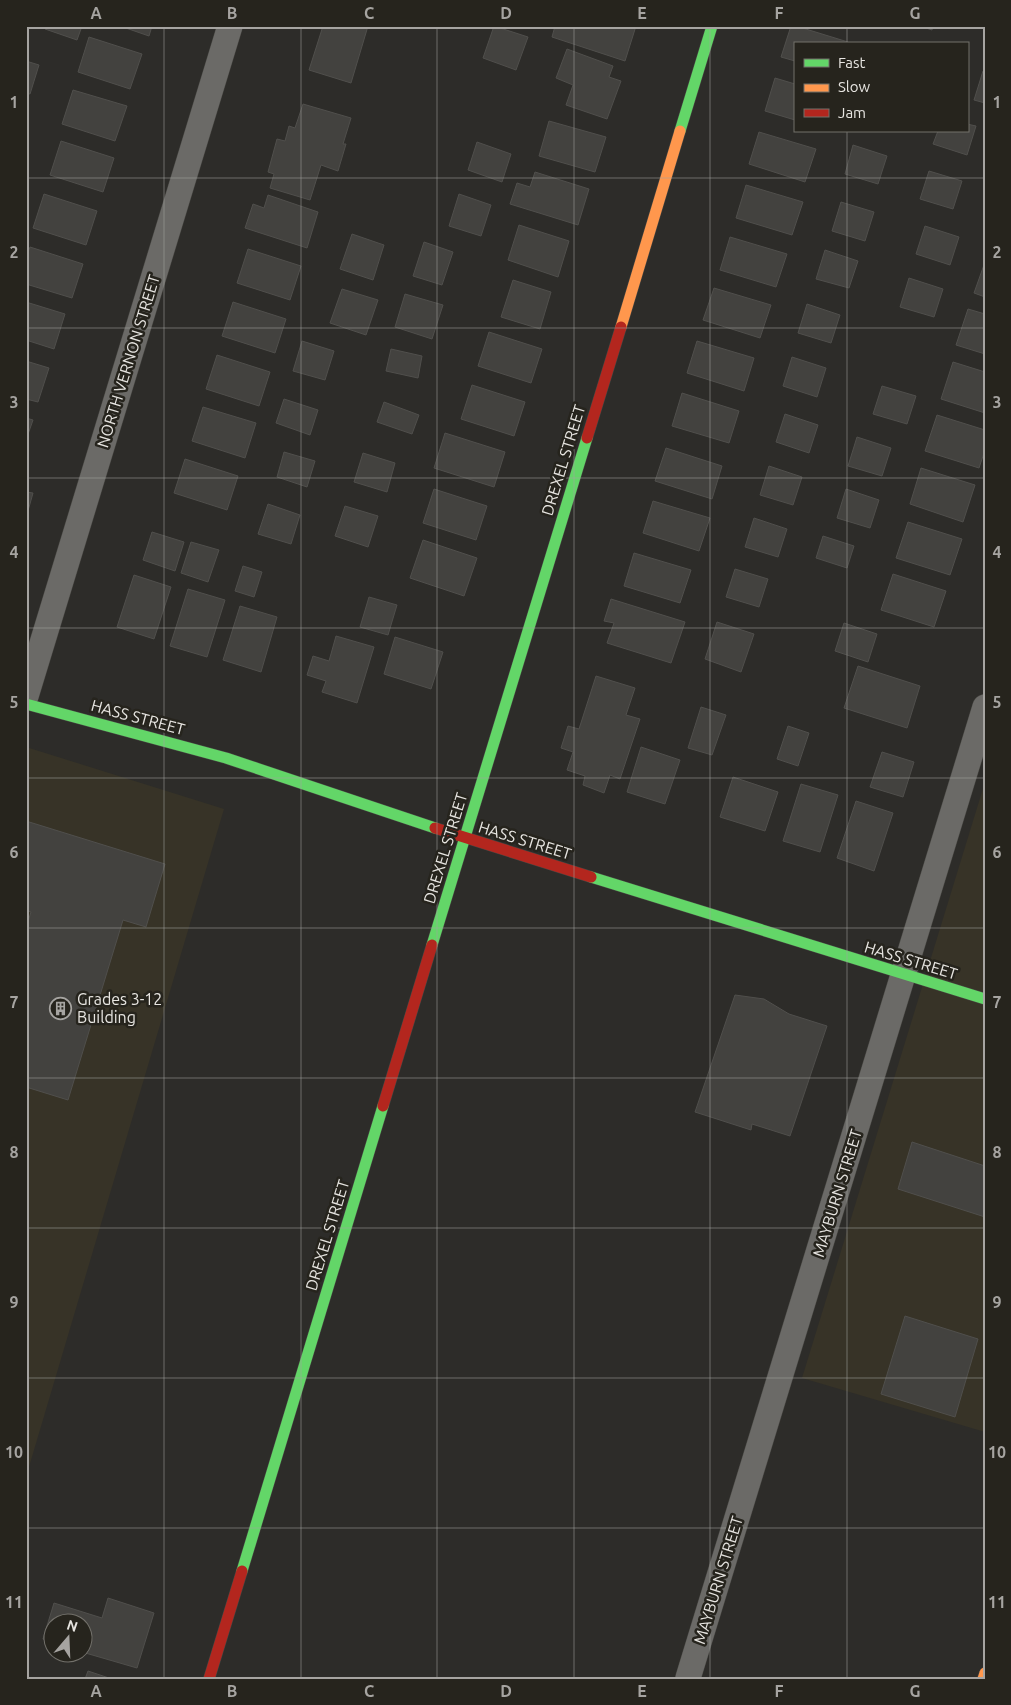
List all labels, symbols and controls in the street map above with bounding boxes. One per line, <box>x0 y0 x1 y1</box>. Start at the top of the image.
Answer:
text: A <box>90 4 102 22</box>
text: B <box>227 4 237 22</box>
text: C <box>364 4 374 22</box>
text: D <box>500 4 512 22</box>
text: E <box>637 4 647 22</box>
text: F <box>775 4 784 22</box>
text: G <box>909 4 921 22</box>
legend <box>794 42 968 132</box>
text: Fast <box>838 54 866 71</box>
text: Slow <box>838 78 871 95</box>
text: 1 <box>9 93 19 111</box>
text: 1 <box>992 93 1002 111</box>
text: Jam <box>838 104 866 121</box>
text: 2 <box>9 243 19 261</box>
text: 2 <box>992 243 1002 261</box>
street label: NORTH VERNON STREET <box>93 272 163 450</box>
text: 3 <box>9 393 19 411</box>
text: 3 <box>992 393 1002 411</box>
street label: DREXEL STREET <box>538 402 588 518</box>
text: 4 <box>9 543 19 561</box>
text: 4 <box>992 543 1002 561</box>
text: 5 <box>9 693 19 711</box>
text: 5 <box>992 693 1002 711</box>
street label: HASS STREET <box>89 696 187 738</box>
street label: DREXEL STREET <box>420 790 470 906</box>
street label: HASS STREET <box>476 817 574 863</box>
text: 6 <box>9 843 19 861</box>
text: 6 <box>992 843 1002 861</box>
street label: HASS STREET <box>862 937 960 983</box>
place label: Grades 3-12 Building <box>77 990 162 1026</box>
text: 7 <box>9 993 19 1011</box>
text: 7 <box>992 993 1002 1011</box>
building icon: Grades 3-12 Building <box>49 996 73 1020</box>
street label: MAYBURN STREET <box>809 1127 865 1259</box>
text: 8 <box>9 1143 19 1161</box>
text: 8 <box>992 1143 1002 1161</box>
street label: DREXEL STREET <box>302 1177 352 1293</box>
text: 9 <box>9 1293 19 1311</box>
text: 9 <box>992 1293 1002 1311</box>
text: 10 <box>5 1443 23 1461</box>
text: 10 <box>988 1443 1006 1461</box>
street label: MAYBURN STREET <box>690 1514 746 1646</box>
text: 11 <box>5 1593 23 1611</box>
text: 11 <box>988 1593 1006 1611</box>
north arrow <box>42 1612 92 1662</box>
text: N <box>65 1616 80 1635</box>
text: A <box>90 1682 102 1700</box>
text: B <box>227 1682 237 1700</box>
text: C <box>364 1682 374 1700</box>
text: D <box>500 1682 512 1700</box>
text: E <box>637 1682 647 1700</box>
text: F <box>775 1682 784 1700</box>
text: G <box>909 1682 921 1700</box>

